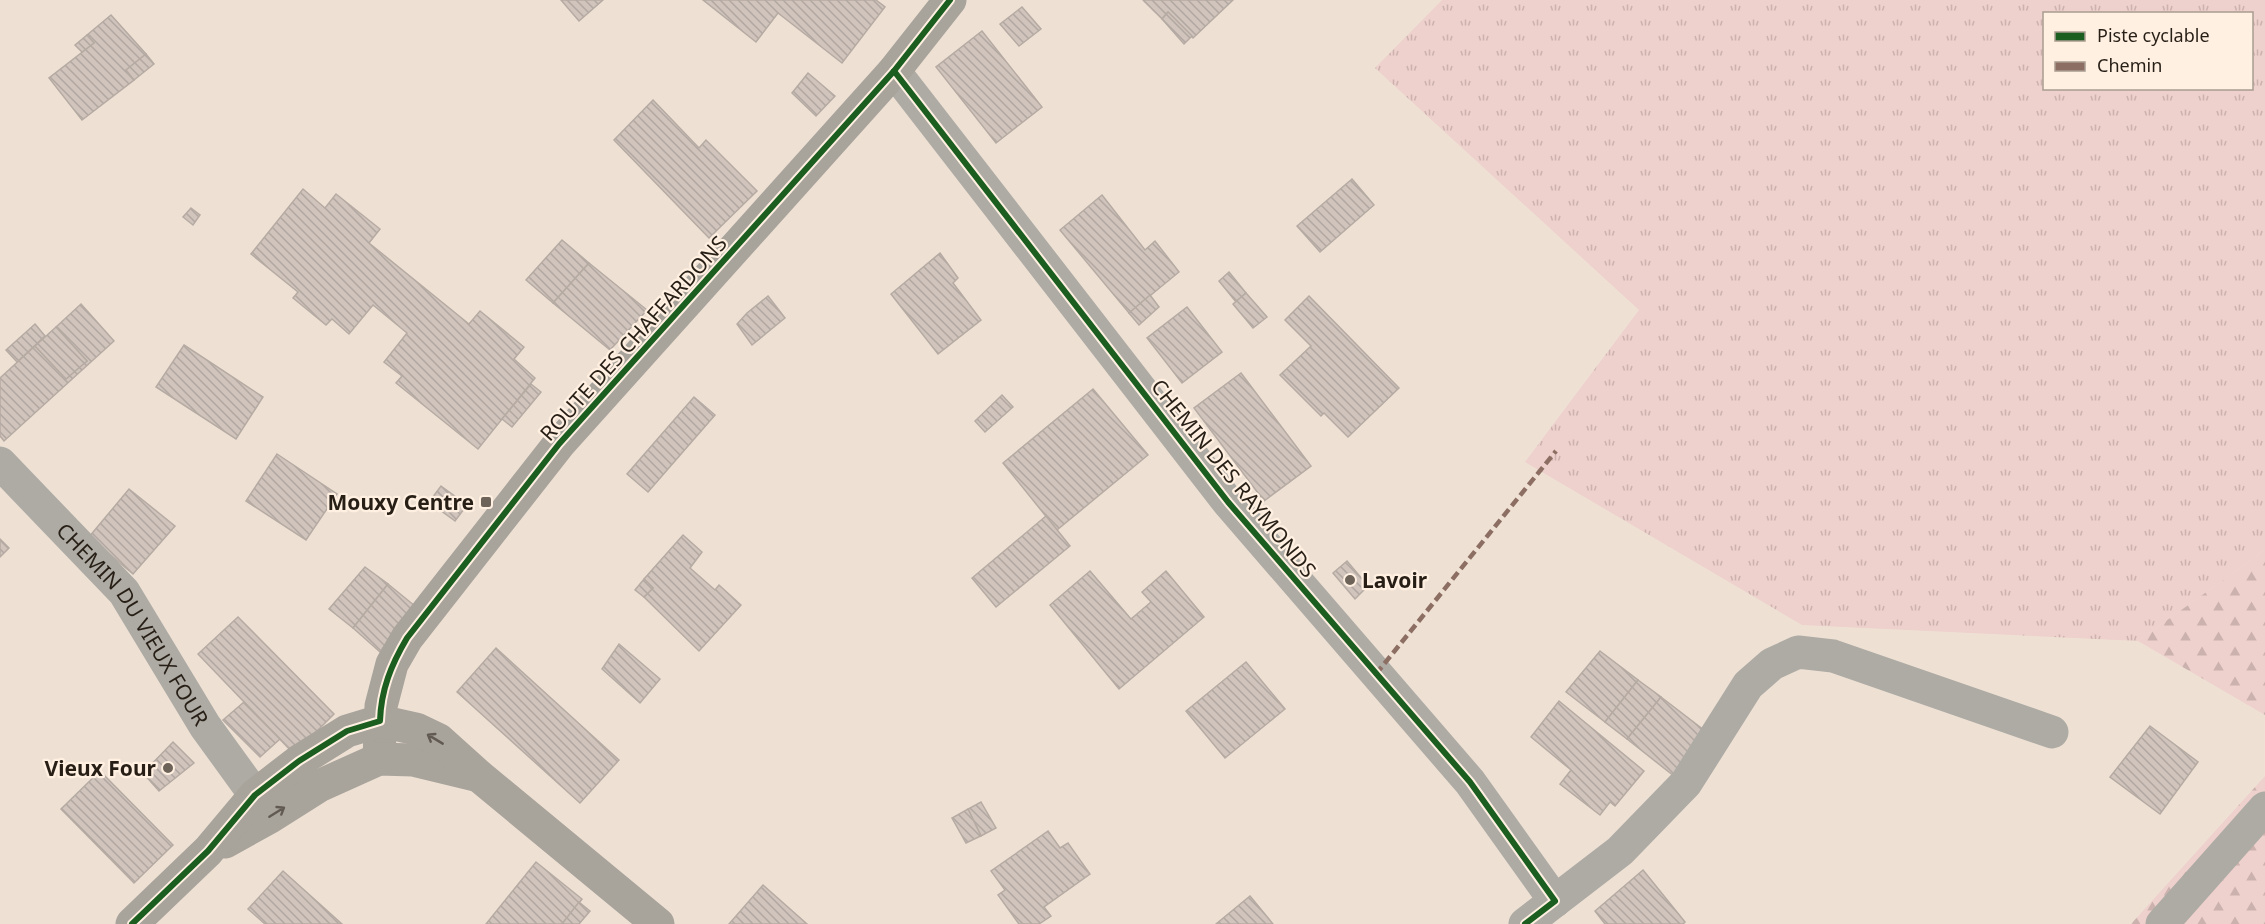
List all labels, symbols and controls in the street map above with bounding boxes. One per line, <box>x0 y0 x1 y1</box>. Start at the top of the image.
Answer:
legend <box>2043 12 2253 90</box>
text: Piste cyclable <box>2097 23 2210 47</box>
text: Chemin <box>2097 53 2162 77</box>
street label: ROUTE DES CHAFFARDONS <box>533 229 733 447</box>
street label: CHEMIN DES RAYMONDS <box>1145 373 1323 583</box>
place label: Mouxy Centre <box>328 488 474 516</box>
marker: Mouxy Centre <box>479 495 493 509</box>
street label: CHEMIN DU VIEUX FOUR <box>51 517 215 731</box>
place label: Lavoir <box>1362 566 1428 594</box>
marker: Lavoir <box>1343 573 1357 587</box>
one-way arrow <box>427 733 444 745</box>
place label: Vieux Four <box>45 754 157 782</box>
marker: Vieux Four <box>161 761 175 775</box>
one-way arrow <box>268 806 285 818</box>

